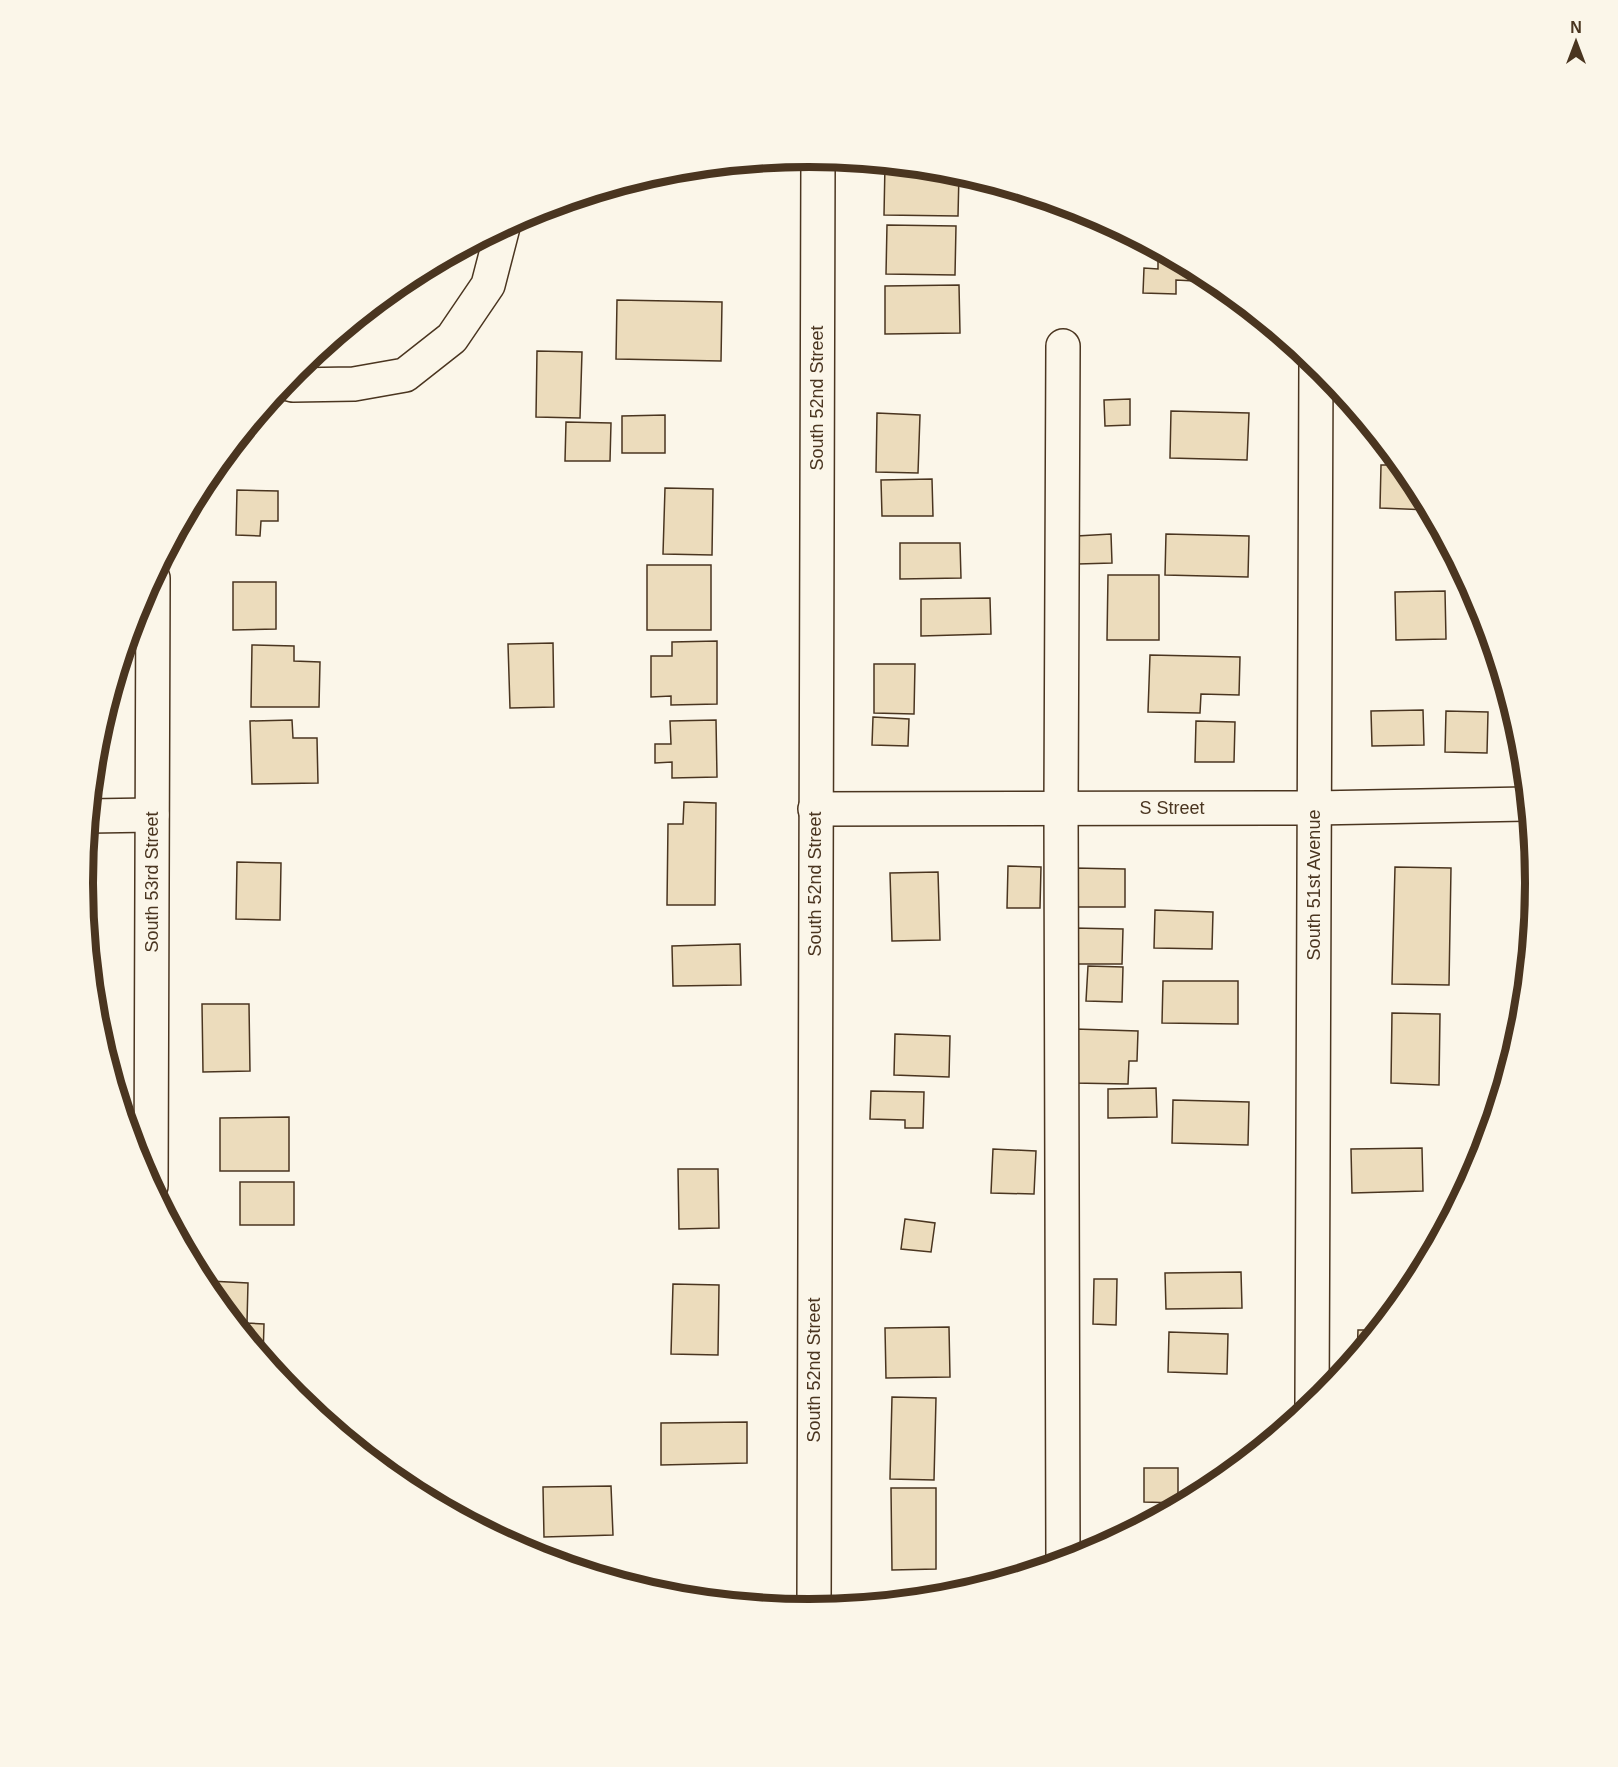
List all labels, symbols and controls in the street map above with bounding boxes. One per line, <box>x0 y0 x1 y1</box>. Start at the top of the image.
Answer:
north arrow <box>1546 12 1606 72</box>
text: N <box>1570 19 1582 36</box>
street label: South 52nd Street <box>807 325 827 471</box>
street label: S Street <box>1139 798 1205 818</box>
street label: South 51st Avenue <box>1304 810 1324 960</box>
street label: South 53rd Street <box>142 811 162 953</box>
street label: South 52nd Street <box>805 811 825 957</box>
street label: South 52nd Street <box>804 1297 824 1443</box>

